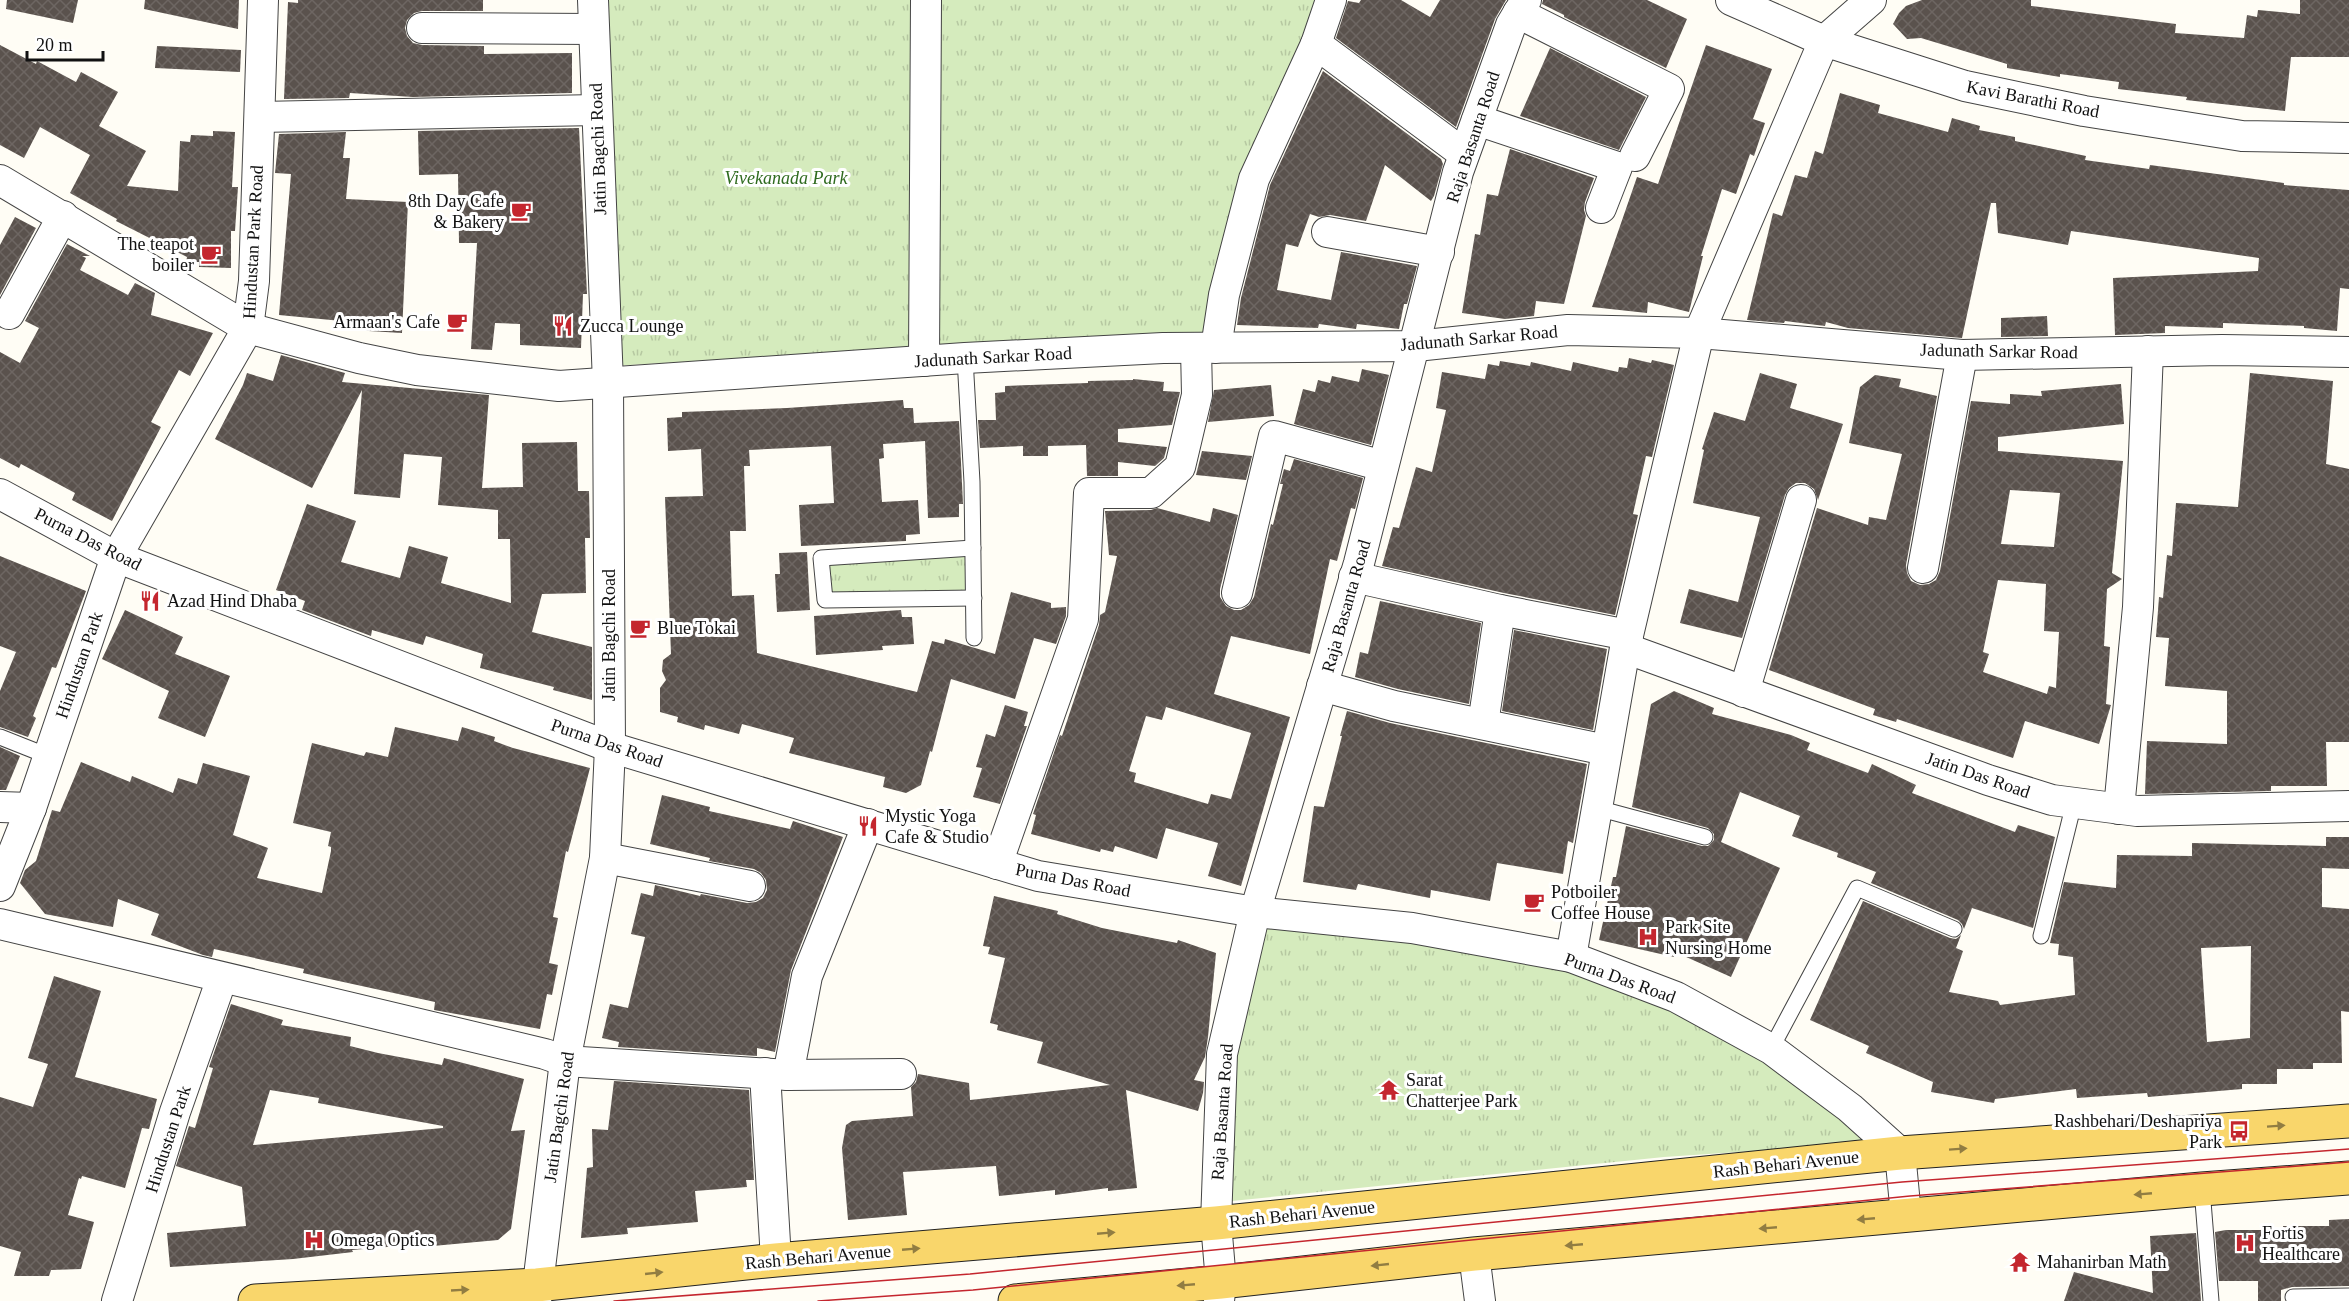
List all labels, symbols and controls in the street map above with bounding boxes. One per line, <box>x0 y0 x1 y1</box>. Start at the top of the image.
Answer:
scale bar <box>27 24 104 62</box>
text: 20 m <box>36 35 73 55</box>
street label: Raja Basanta Road <box>1442 69 1504 205</box>
street label: Kavi Barathi Road <box>1965 76 2101 122</box>
street label: Jatin Bagchi Road <box>586 83 610 215</box>
street label: Hindustan Park Road <box>239 165 267 319</box>
park label: Vivekanada Park <box>724 168 849 188</box>
place label: 8th Day Cafe & Bakery <box>408 191 504 232</box>
cafe icon: 8th Day Cafe & Bakery <box>509 199 533 223</box>
place label: The teapot boiler <box>118 234 194 275</box>
cafe icon: The teapot boiler <box>199 242 223 266</box>
cafe icon: Armaan's Cafe <box>445 310 469 334</box>
place label: Armaan's Cafe <box>333 312 440 332</box>
restaurant icon: Zucca Lounge <box>551 314 575 338</box>
place label: Zucca Lounge <box>580 316 683 336</box>
street label: Jadunath Sarkar Road <box>1399 321 1559 355</box>
street label: Jadunath Sarkar Road <box>1920 340 2078 362</box>
street label: Jadunath Sarkar Road <box>914 343 1072 371</box>
street label: Purna Das Road <box>31 504 145 574</box>
street label: Raja Basanta Road <box>1318 537 1374 675</box>
street label: Jatin Bagchi Road <box>599 569 619 701</box>
restaurant icon: Azad Hind Dhaba <box>138 589 162 613</box>
place label: Azad Hind Dhaba <box>167 591 297 611</box>
street label: Hindustan Park <box>51 609 107 721</box>
cafe icon: Blue Tokai <box>628 616 652 640</box>
place label: Blue Tokai <box>657 618 736 638</box>
street label: Purna Das Road <box>548 715 666 771</box>
street label: Jatin Das Road <box>1923 748 2033 802</box>
place label: Mystic Yoga Cafe & Studio <box>885 806 989 847</box>
restaurant icon: Mystic Yoga Cafe & Studio <box>856 814 880 838</box>
street label: Purna Das Road <box>1014 859 1132 901</box>
place label: Potboiler Coffee House <box>1551 882 1650 923</box>
cafe icon: Potboiler Coffee House <box>1522 890 1546 914</box>
place label: Park Site Nursing Home <box>1665 917 1772 958</box>
hospital icon: Park Site Nursing Home <box>1636 925 1660 949</box>
street label: Purna Das Road <box>1562 949 1678 1007</box>
street label: Raja Basanta Road <box>1207 1043 1237 1181</box>
street label: Jatin Bagchi Road <box>540 1050 578 1184</box>
place label: Sarat Chatterjee Park <box>1406 1070 1517 1111</box>
temple icon: Sarat Chatterjee Park <box>1377 1078 1401 1102</box>
street label: Hindustan Park <box>141 1083 195 1195</box>
place label: Rashbehari/Deshapriya Park <box>2054 1111 2222 1152</box>
bus stop icon: Rashbehari/Deshapriya Park <box>2227 1119 2251 1143</box>
one-way arrow <box>2267 1122 2286 1131</box>
one-way arrow <box>1948 1144 1967 1153</box>
street label: Rash Behari Avenue <box>1712 1146 1860 1182</box>
one-way arrow <box>2134 1189 2153 1199</box>
street label: Rash Behari Avenue <box>1228 1196 1376 1232</box>
one-way arrow <box>1856 1214 1875 1224</box>
one-way arrow <box>1758 1223 1777 1233</box>
place label: Fortis Healthcare <box>2262 1223 2340 1264</box>
hospital icon: Omega Optics <box>302 1228 326 1252</box>
one-way arrow <box>1096 1228 1115 1237</box>
place label: Omega Optics <box>331 1230 434 1250</box>
hospital icon: Fortis Healthcare <box>2233 1231 2257 1255</box>
one-way arrow <box>1564 1240 1583 1250</box>
street label: Rash Behari Avenue <box>744 1241 892 1273</box>
one-way arrow <box>902 1244 921 1254</box>
temple icon: Mahanirban Math <box>2008 1250 2032 1274</box>
place label: Mahanirban Math <box>2037 1252 2166 1272</box>
one-way arrow <box>1370 1260 1389 1269</box>
one-way arrow <box>645 1268 664 1278</box>
one-way arrow <box>1176 1280 1195 1290</box>
one-way arrow <box>451 1285 470 1294</box>

